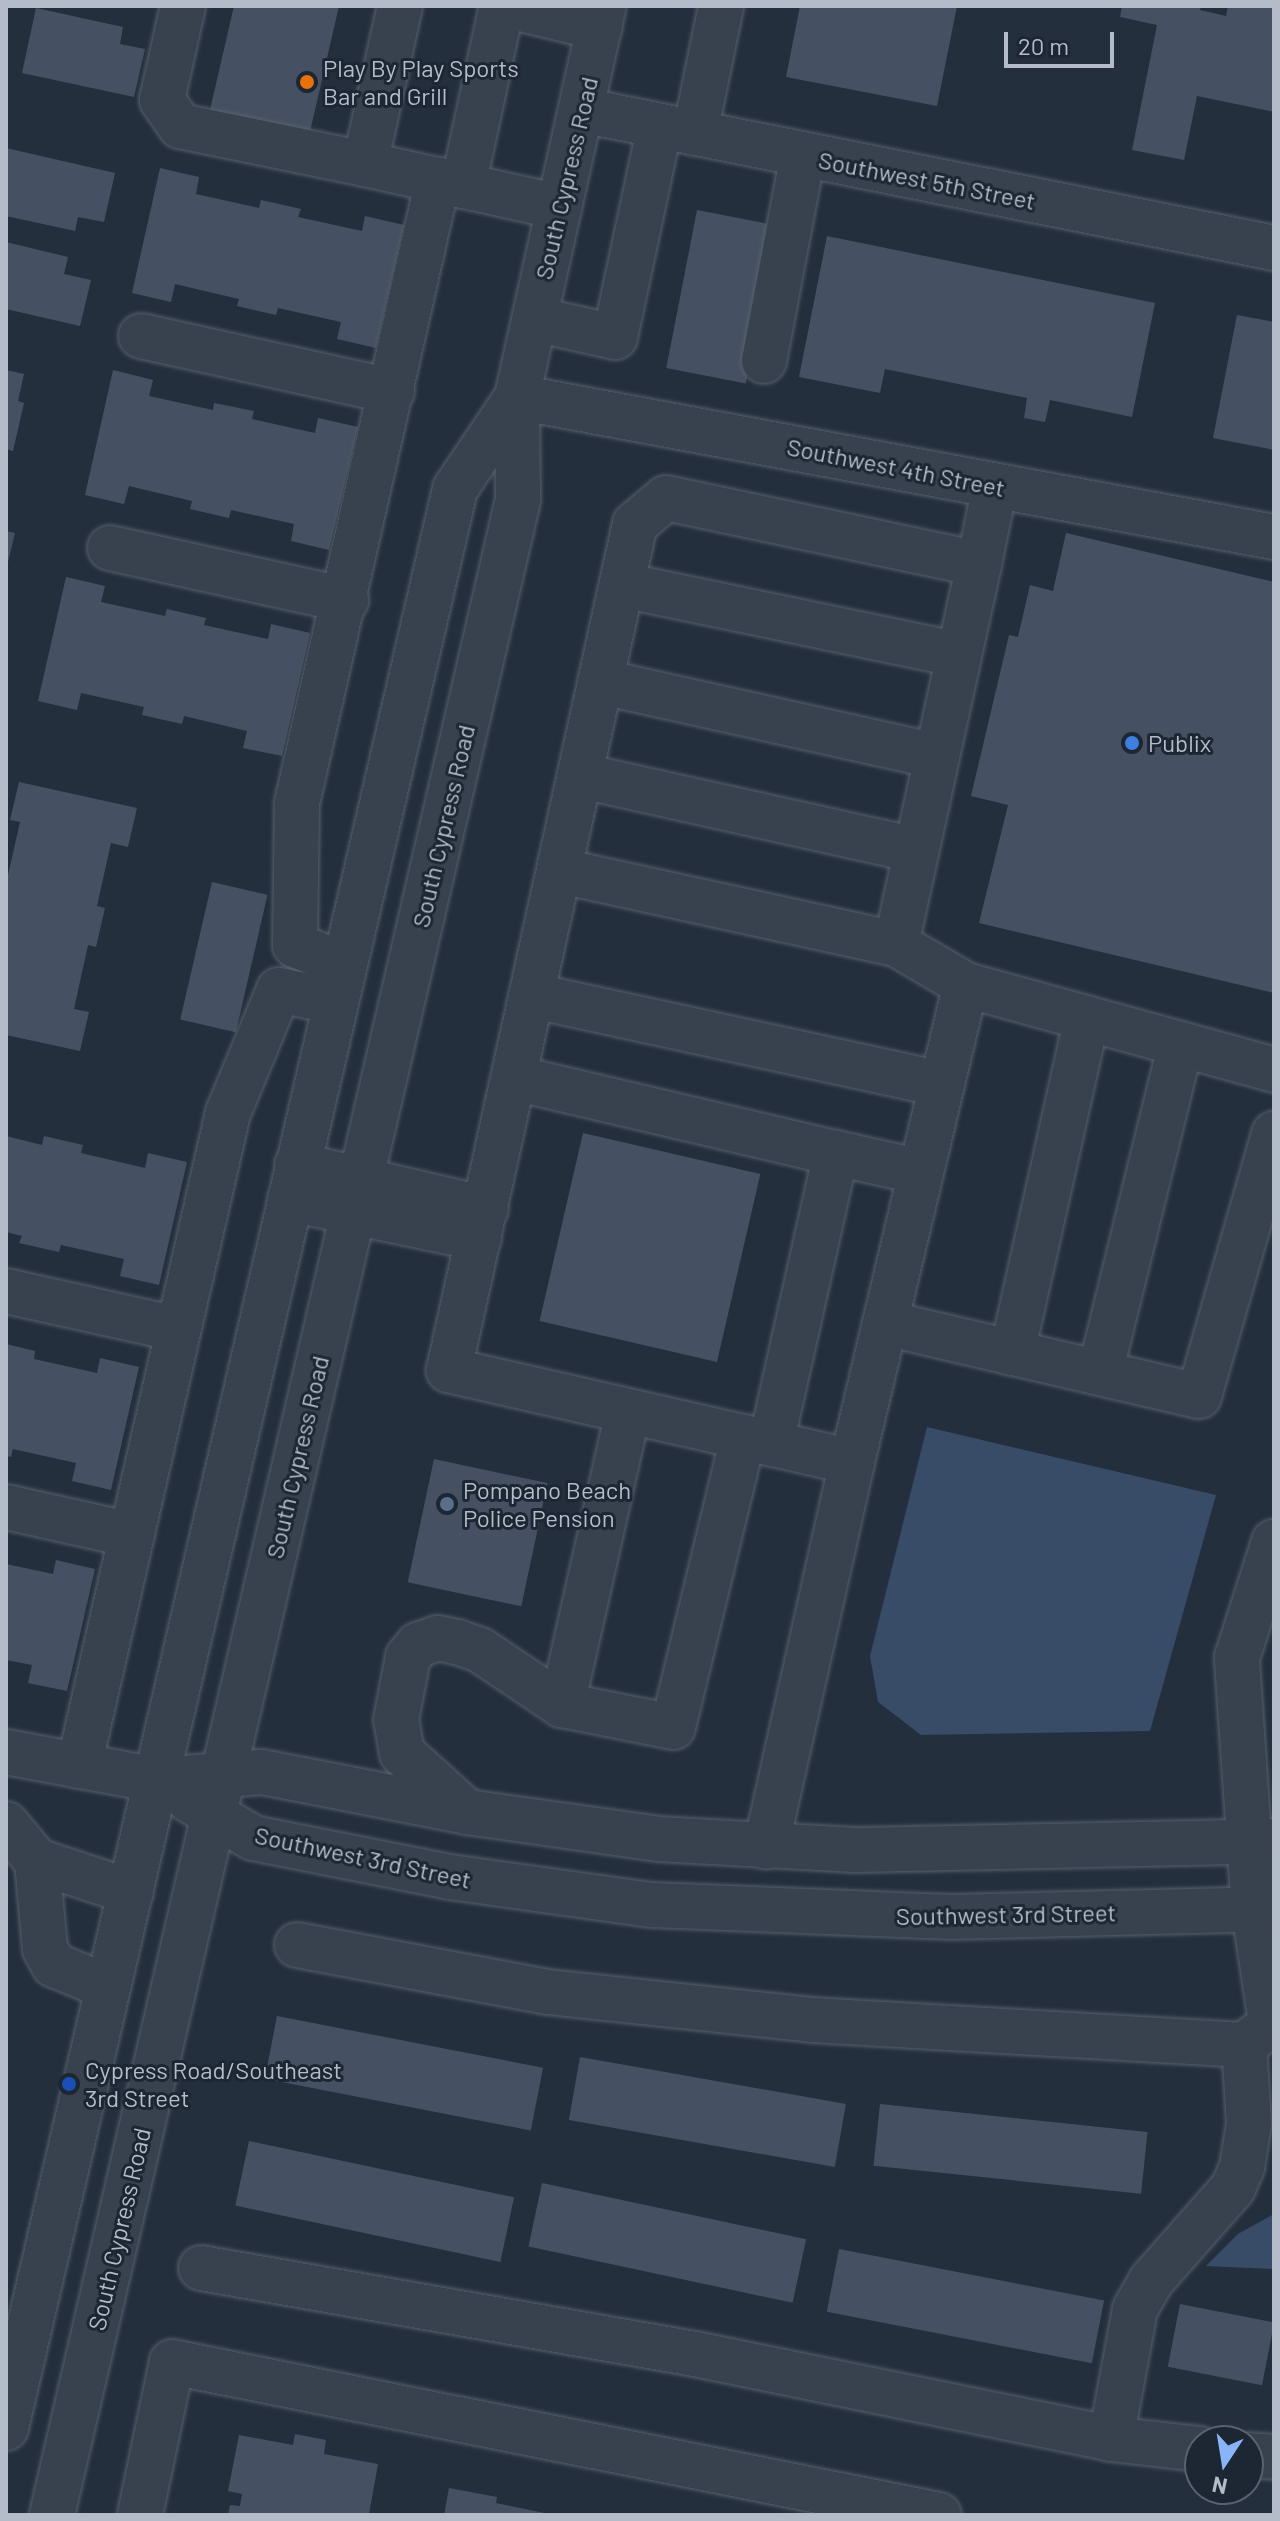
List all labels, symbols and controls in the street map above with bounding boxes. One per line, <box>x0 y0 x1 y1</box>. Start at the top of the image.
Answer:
scale bar <box>1008 16 1118 66</box>
text: 20 m <box>1018 31 1069 60</box>
place label: Play By Play Sports Bar and Grill <box>323 54 519 110</box>
marker: Play By Play Sports Bar and Grill <box>298 73 316 91</box>
street label: South Cypress Road <box>529 74 603 282</box>
street label: Southwest 5th Street <box>816 145 1038 215</box>
street label: Southwest 4th Street <box>785 432 1007 502</box>
street label: South Cypress Road <box>406 722 480 930</box>
place label: Publix <box>1148 729 1211 757</box>
marker: Publix <box>1123 734 1141 752</box>
street label: South Cypress Road <box>260 1353 334 1561</box>
place label: Pompano Beach Police Pension <box>463 1476 631 1532</box>
marker: Pompano Beach Police Pension <box>438 1495 456 1513</box>
street label: Southwest 3rd Street <box>252 1820 474 1894</box>
street label: Southwest 3rd Street <box>896 1898 1116 1930</box>
place label: Cypress Road/Southeast 3rd Street <box>85 2056 342 2112</box>
marker: Cypress Road/Southeast 3rd Street <box>60 2075 78 2093</box>
street label: South Cypress Road <box>82 2125 156 2333</box>
north arrow <box>1184 2425 1264 2505</box>
text: N <box>1210 2472 1229 2501</box>

